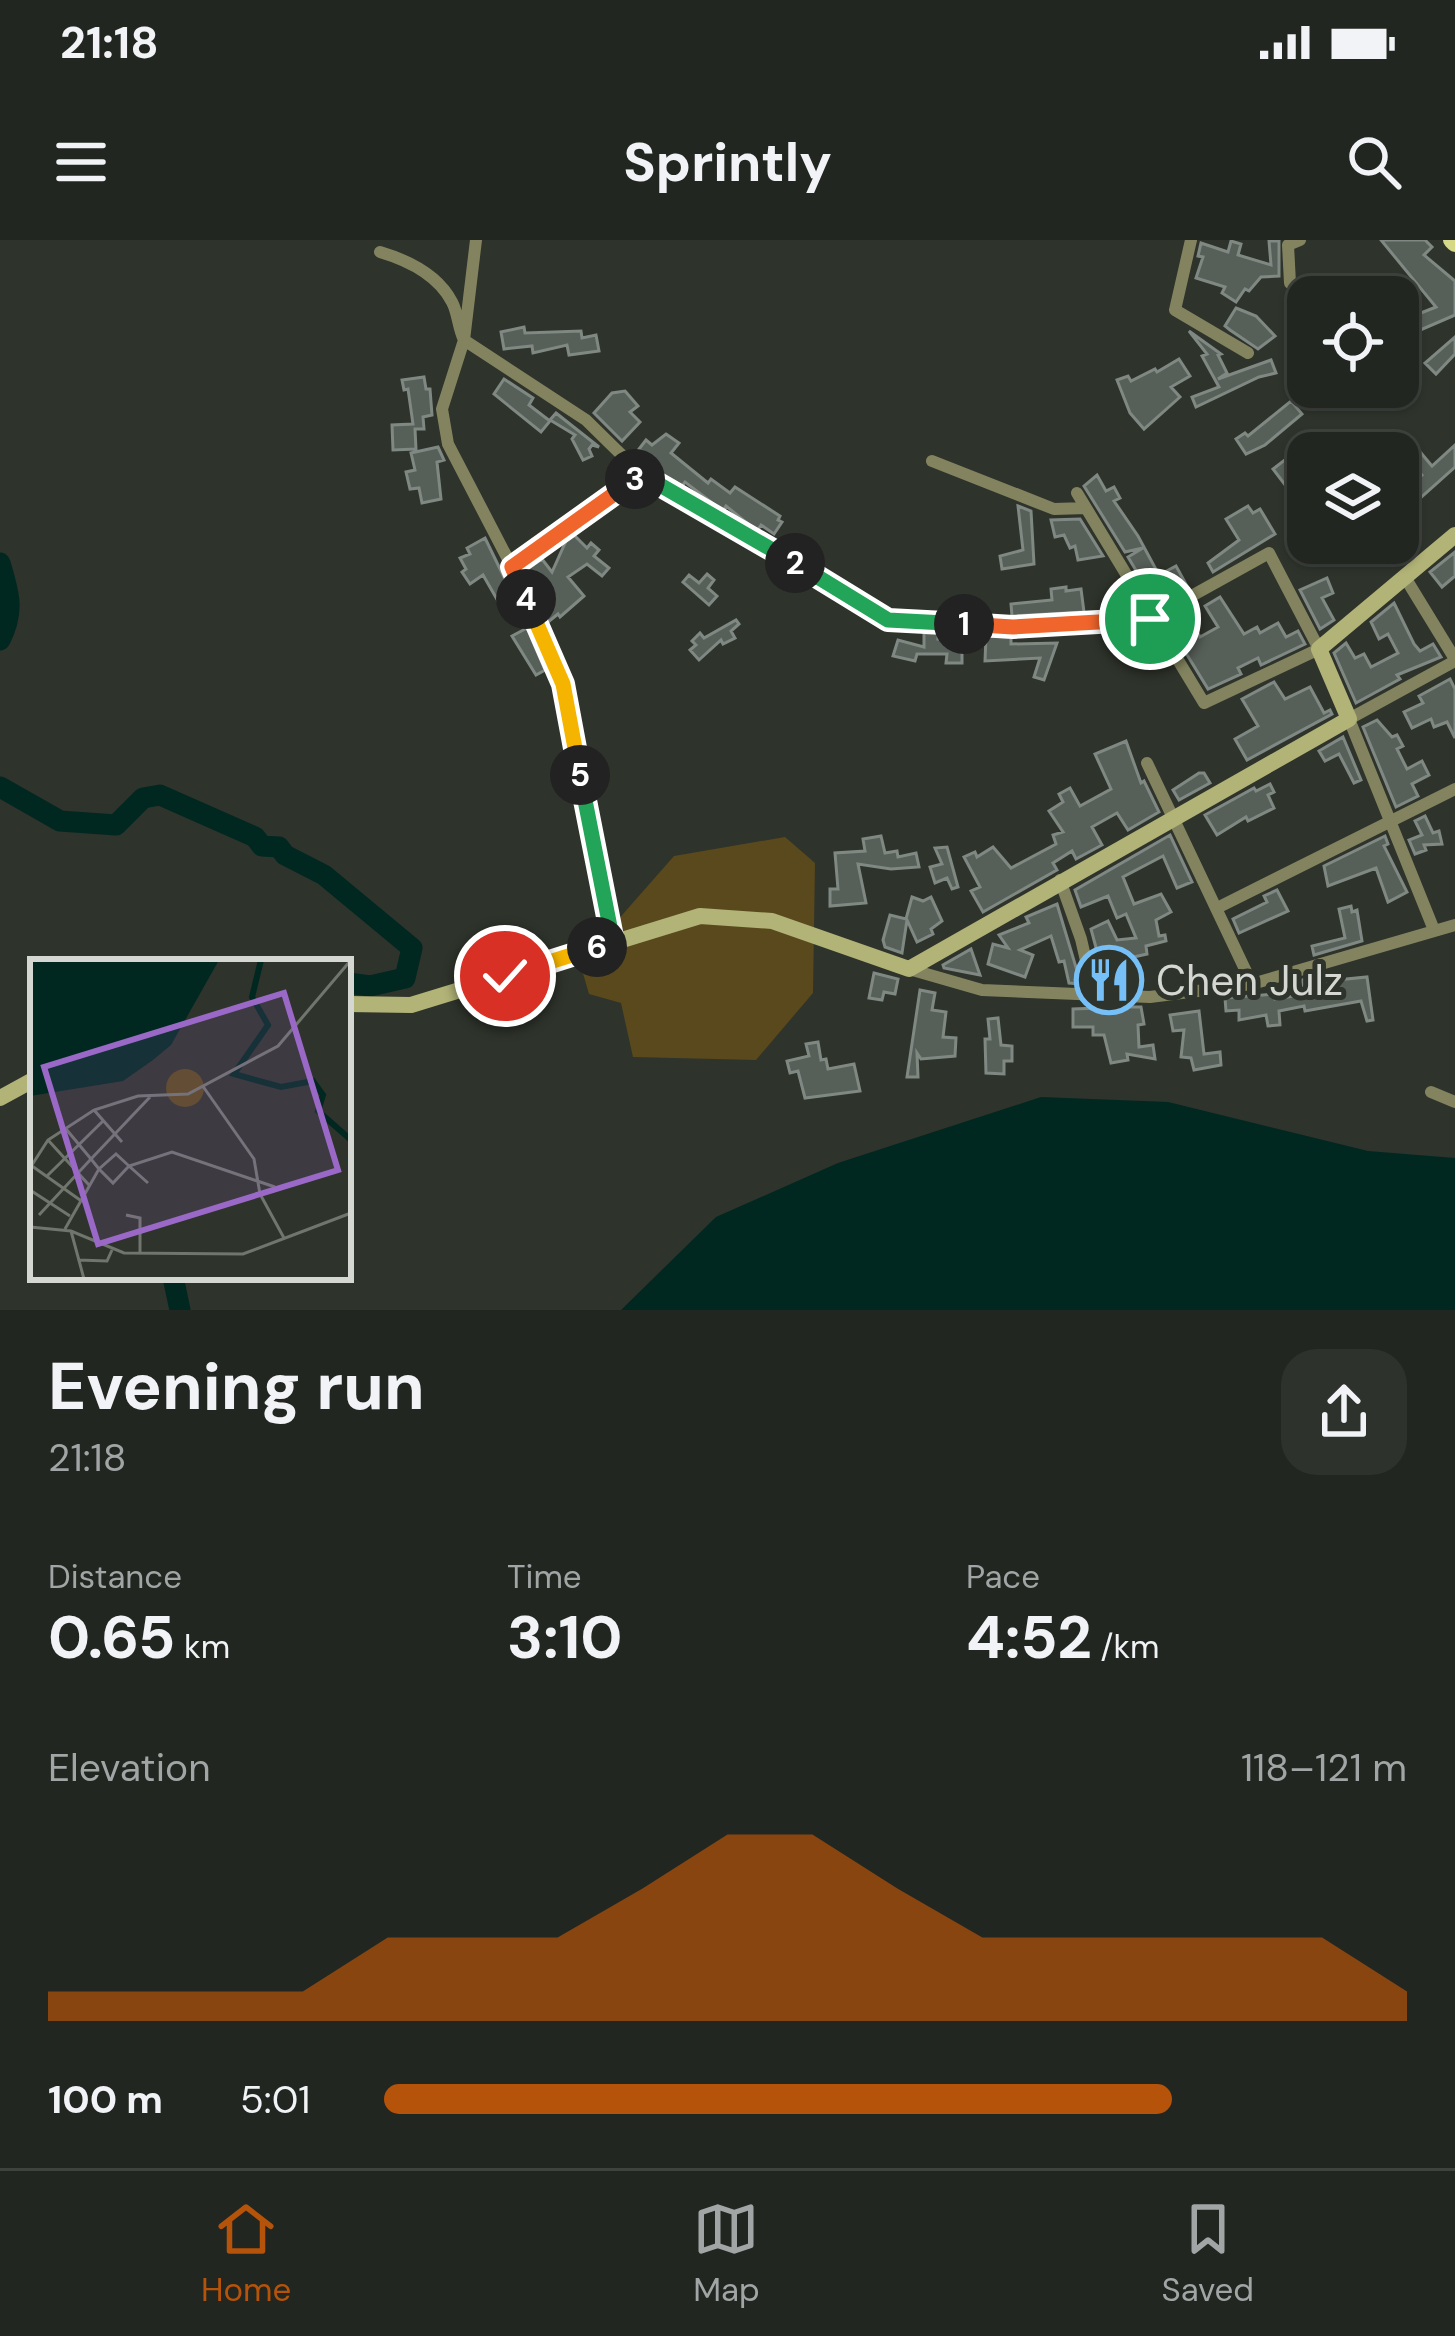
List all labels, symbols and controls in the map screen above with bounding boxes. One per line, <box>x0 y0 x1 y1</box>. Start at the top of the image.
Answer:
text: 21:18 <box>60 13 159 72</box>
text: Sprintly <box>623 127 832 198</box>
icon: menu <box>48 129 114 195</box>
icon: search <box>1341 129 1407 195</box>
map controls <box>1287 276 1419 564</box>
button: locate <box>1287 276 1419 408</box>
button: layers <box>1287 432 1419 564</box>
pin: 3 <box>605 449 665 509</box>
text: 3 <box>625 457 645 500</box>
pin: 2 <box>765 533 825 593</box>
text: 2 <box>785 541 805 584</box>
pin <box>1099 568 1201 670</box>
pin: 4 <box>496 569 556 629</box>
text: 4 <box>515 577 537 620</box>
icon: arrive <box>1117 586 1183 652</box>
pin: 1 <box>934 594 994 654</box>
text: 1 <box>958 602 970 645</box>
pin: 5 <box>550 745 610 805</box>
text: 5 <box>570 753 590 796</box>
pin: 6 <box>567 917 627 977</box>
pin <box>454 925 556 1027</box>
text: 6 <box>587 925 607 968</box>
icon: check <box>472 943 538 1009</box>
restaurant icon: Chen Julz <box>1074 945 1144 1015</box>
place label: Chen Julz <box>1156 953 1343 1008</box>
inset map <box>30 959 351 1280</box>
text: Evening run <box>48 1344 425 1429</box>
button: share <box>1281 1349 1407 1475</box>
text: 21:18 <box>48 1432 126 1483</box>
text: Distance <box>48 1555 182 1598</box>
text: Time <box>507 1555 582 1598</box>
text: Pace <box>966 1555 1040 1598</box>
text: 0.65 <box>48 1598 175 1677</box>
text: 3:10 <box>507 1598 623 1677</box>
text: 4:52 <box>966 1598 1092 1677</box>
text: km <box>175 1625 230 1668</box>
text: /km <box>1092 1625 1160 1668</box>
text: Elevation <box>48 1742 211 1793</box>
text: 118–121 m <box>1241 1742 1407 1793</box>
text: 100 m <box>48 2074 163 2125</box>
text: 5:01 <box>240 2074 311 2125</box>
tab: Home <box>201 2196 291 2311</box>
tab: Map <box>693 2196 760 2311</box>
tab: Saved <box>1162 2196 1254 2311</box>

